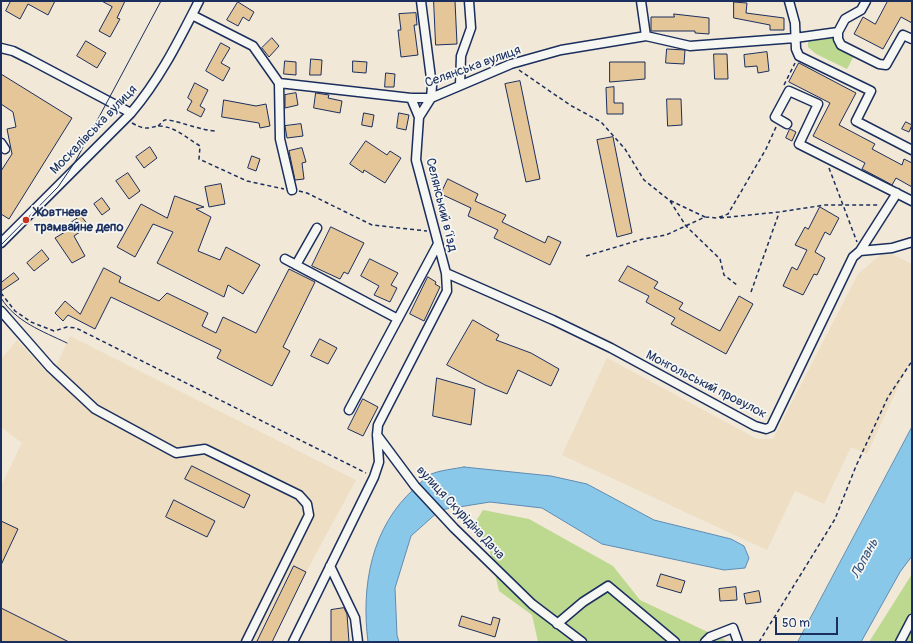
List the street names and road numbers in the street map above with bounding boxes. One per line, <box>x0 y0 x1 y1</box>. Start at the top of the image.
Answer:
street label: Селянська вулиця <box>423 42 523 92</box>
street label: Москалівська вулиця <box>47 82 141 178</box>
street label: Селянський вʼїзд <box>422 157 460 253</box>
street label: Монгольський провулок <box>643 348 769 422</box>
street label: вулиця Скурідіна Дача <box>413 463 507 563</box>

